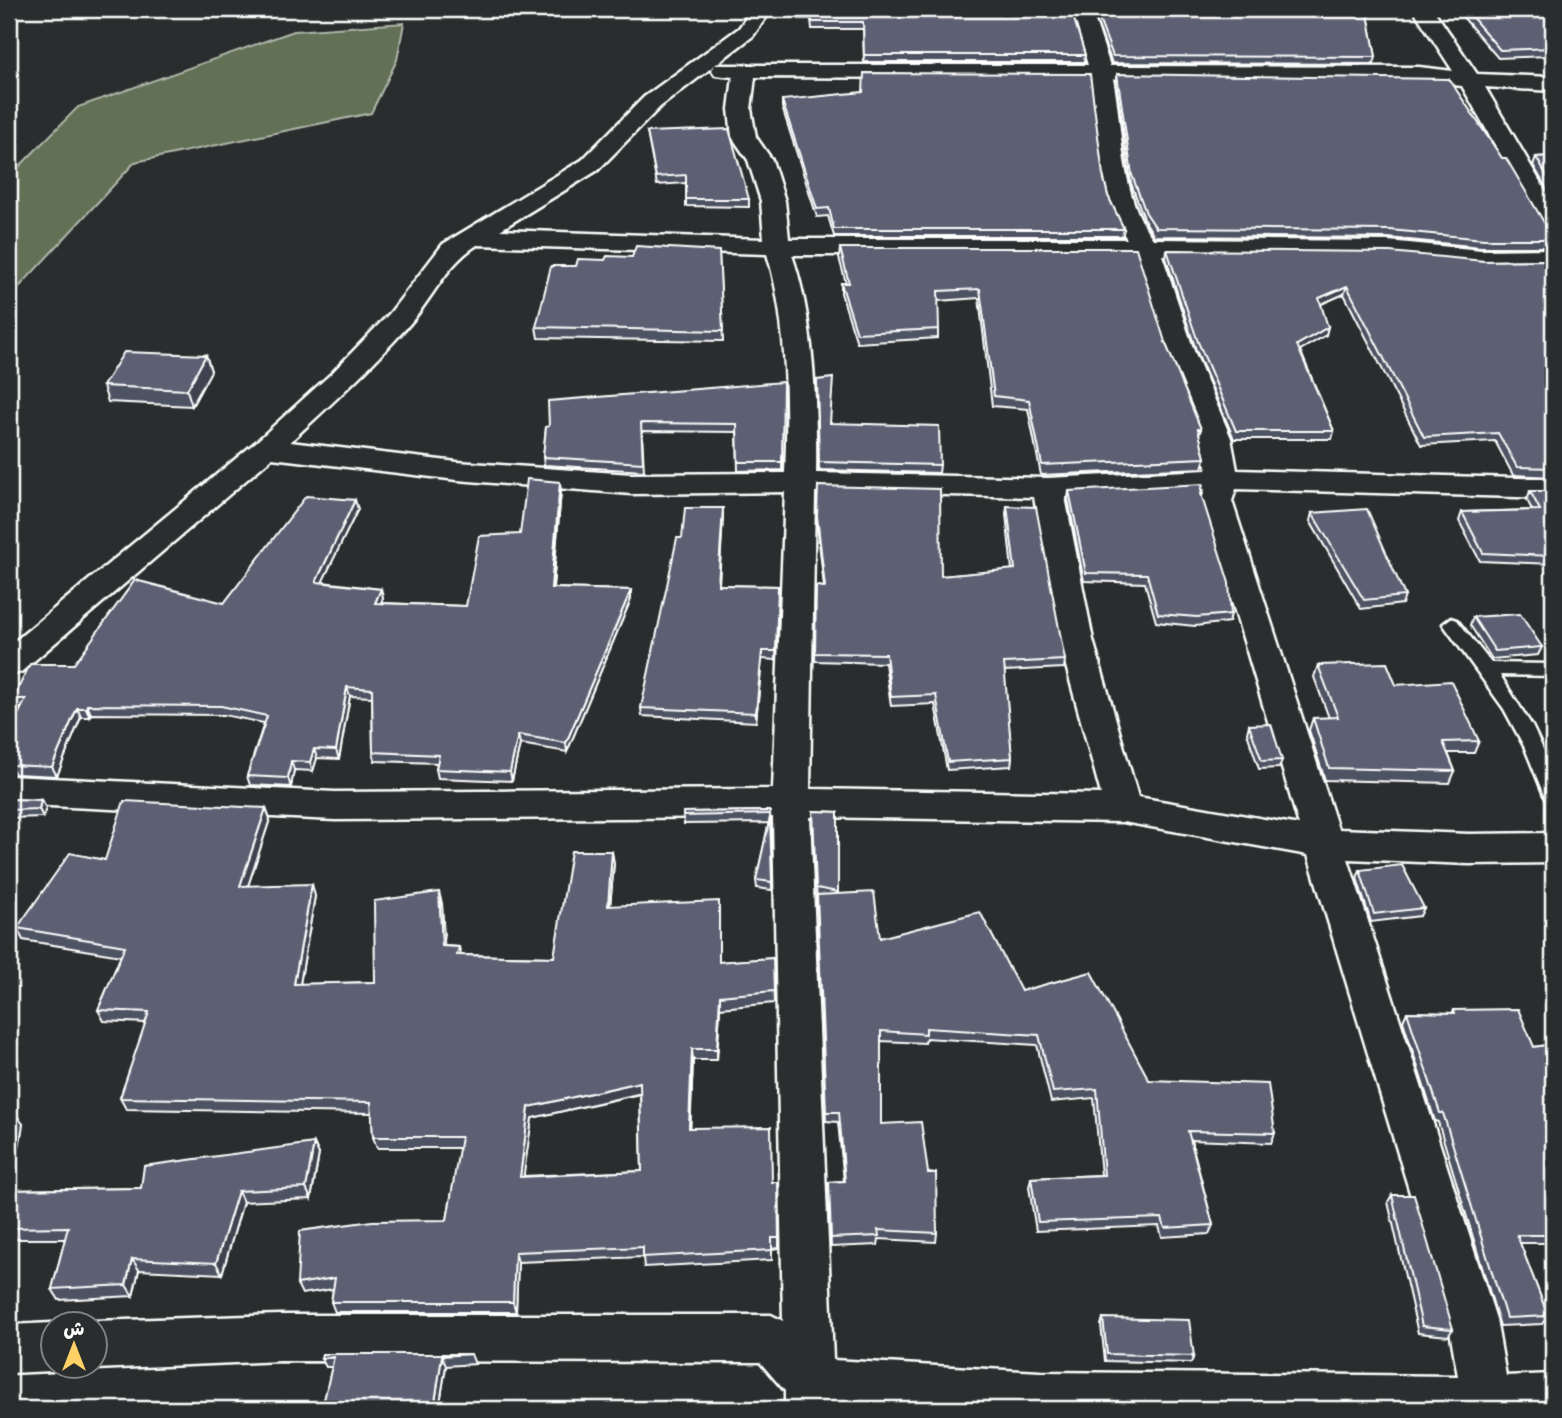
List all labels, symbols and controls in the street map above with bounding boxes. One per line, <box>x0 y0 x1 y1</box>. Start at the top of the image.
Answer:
north arrow <box>38 1310 108 1380</box>
text: ش <box>64 1313 85 1341</box>

